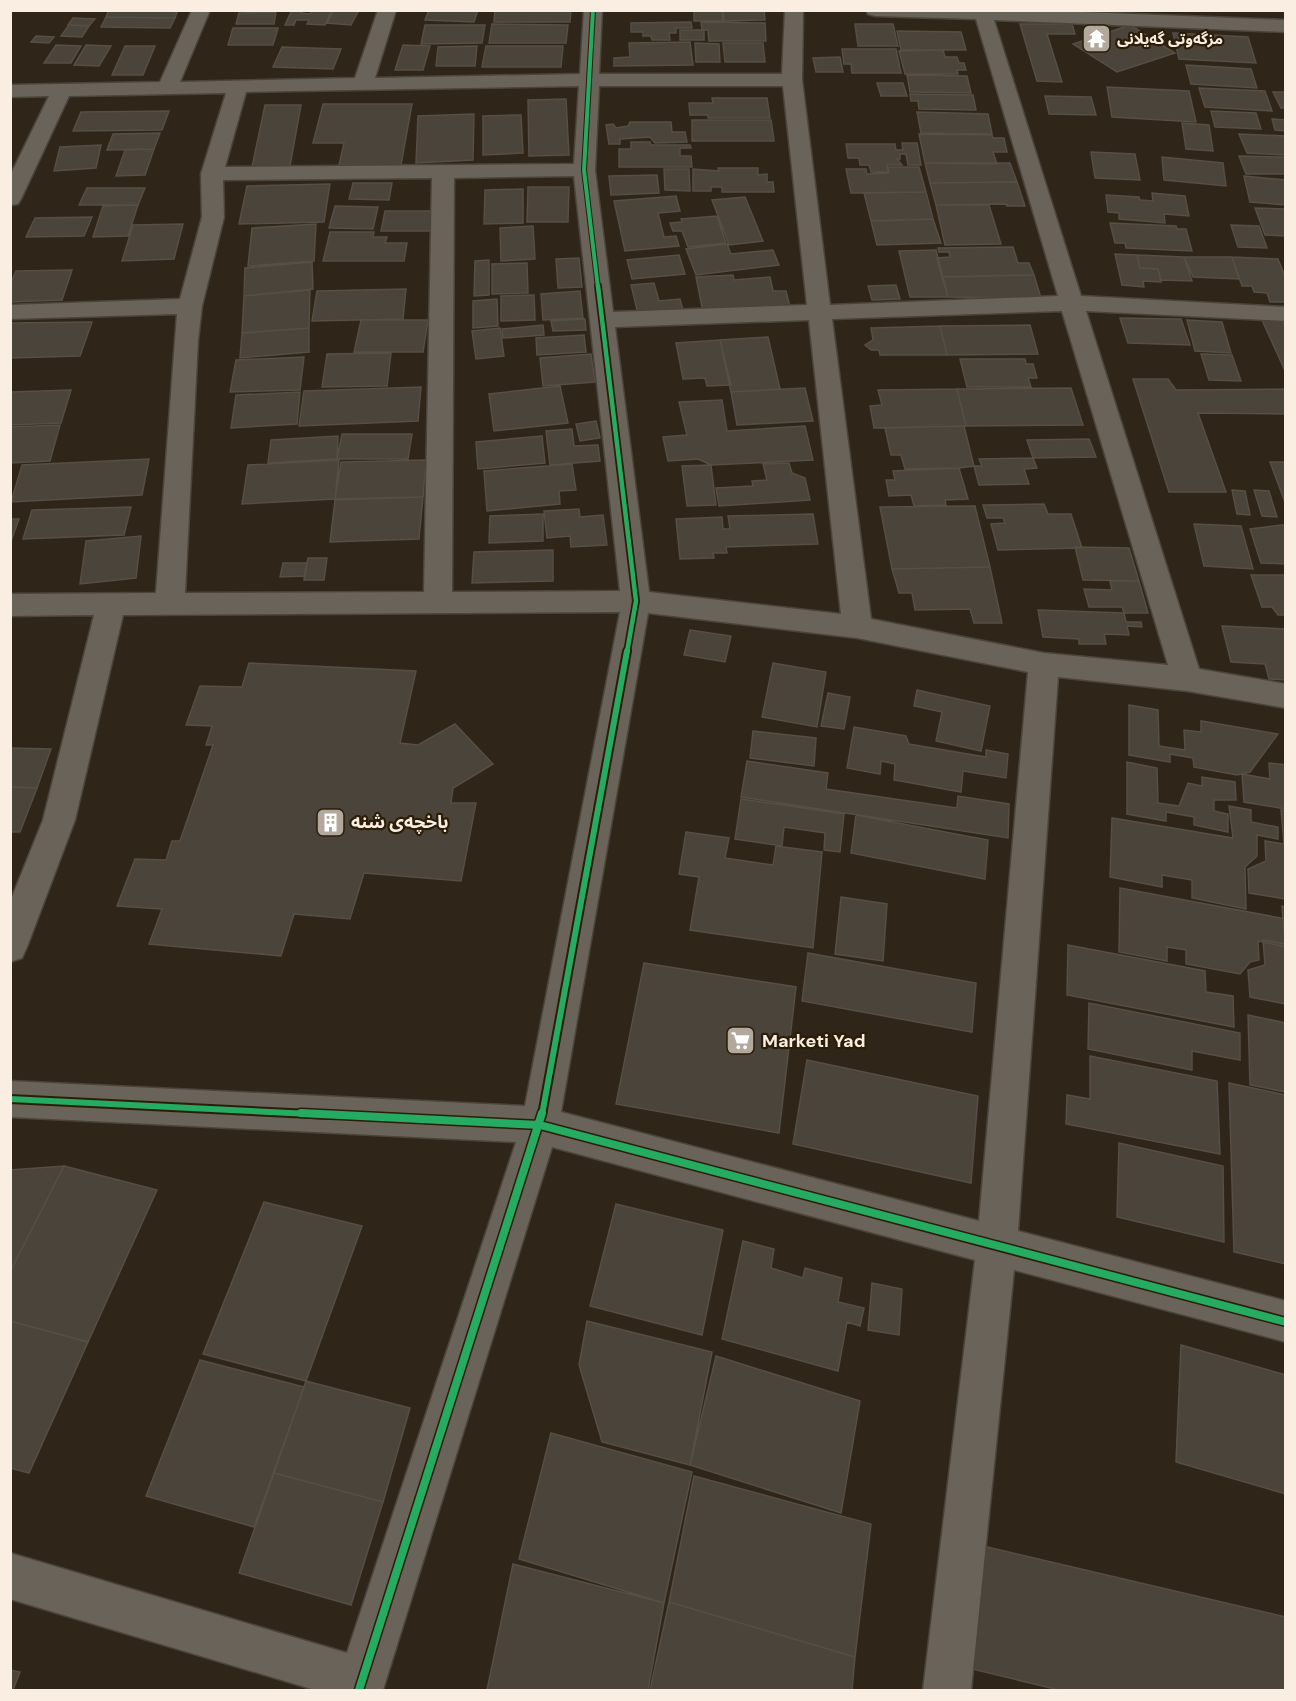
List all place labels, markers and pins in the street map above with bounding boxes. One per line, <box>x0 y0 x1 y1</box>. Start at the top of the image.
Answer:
temple icon: مزگەوتی گەیلانی <box>1080 23 1112 55</box>
place label: مزگەوتی گەیلانی <box>1117 29 1223 49</box>
building icon: باخچەی شنە <box>314 806 346 838</box>
place label: باخچەی شنە <box>351 810 449 834</box>
supermarket icon: Marketi Yad <box>725 1025 757 1057</box>
place label: Marketi Yad <box>762 1029 865 1053</box>

